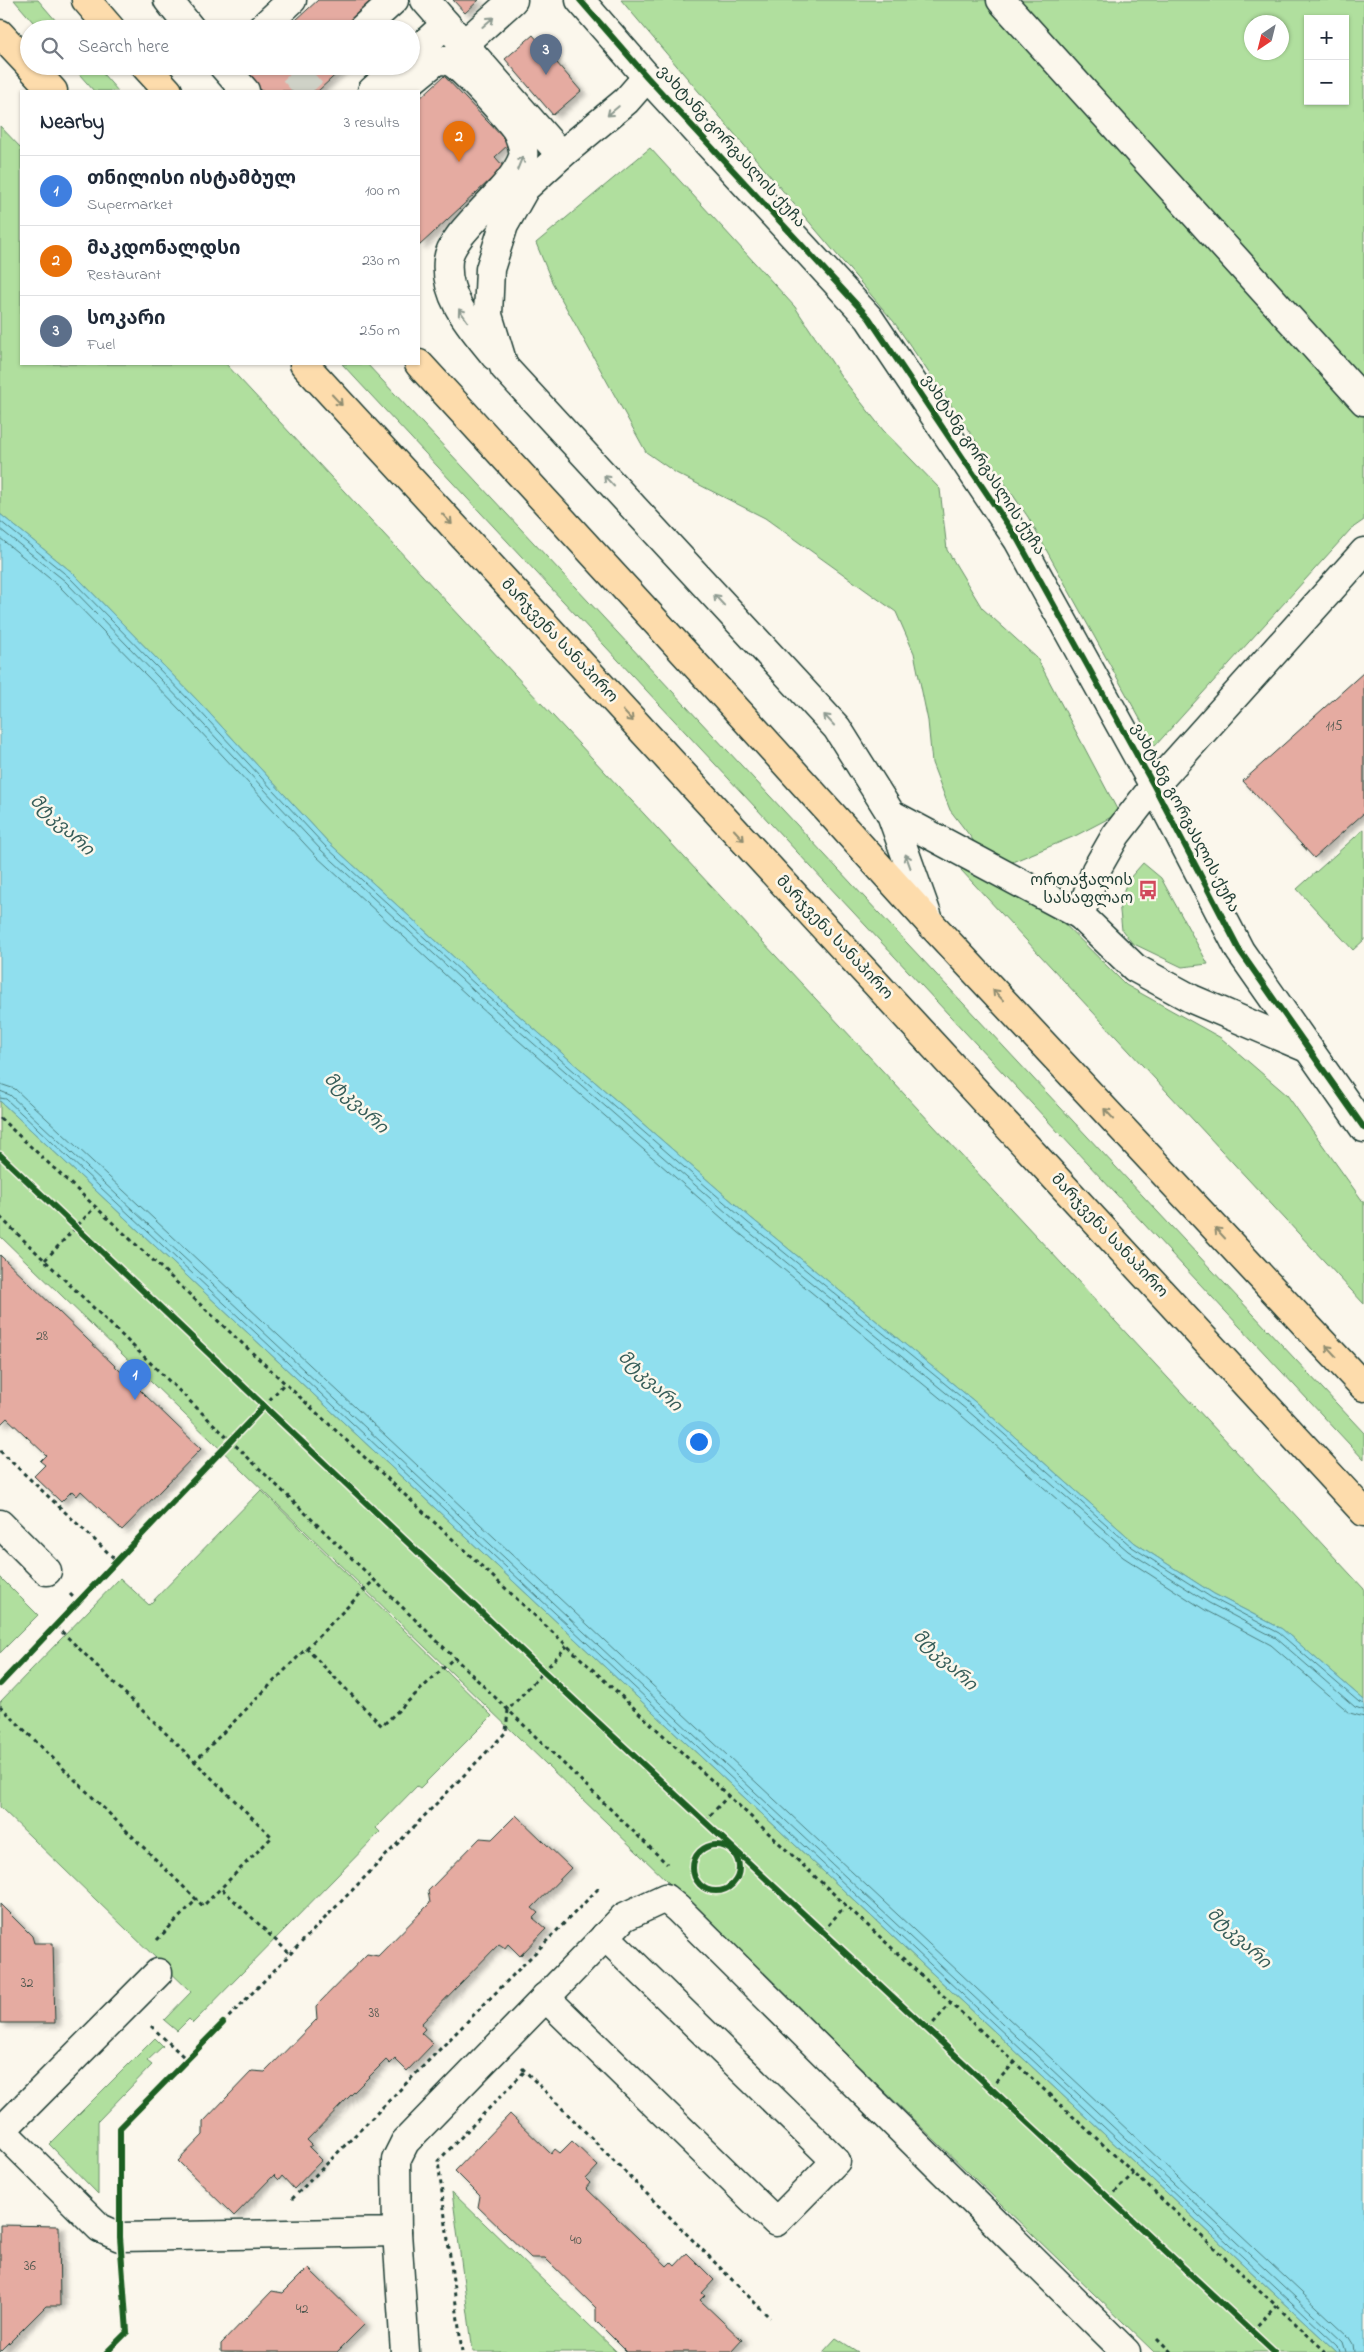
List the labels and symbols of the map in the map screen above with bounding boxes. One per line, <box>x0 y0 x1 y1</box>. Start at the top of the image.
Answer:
north arrow <box>1244 15 1289 60</box>
one-way arrow <box>482 16 495 28</box>
pin: 3 <box>530 34 562 75</box>
street label: ვახტანგ გორგასლის ქუჩა <box>651 60 811 234</box>
one-way arrow <box>607 106 620 117</box>
pin: 2 <box>443 121 475 162</box>
one-way arrow <box>516 156 526 171</box>
one-way arrow <box>458 308 468 322</box>
street label: ვახტანგ გორგასლის ქუჩა <box>915 370 1051 560</box>
one-way arrow <box>331 393 343 406</box>
one-way arrow <box>603 474 615 487</box>
one-way arrow <box>441 513 453 525</box>
street label: მარჯვენა სანაპირო <box>495 573 623 709</box>
one-way arrow <box>713 594 725 607</box>
one-way arrow <box>622 709 634 722</box>
one-way arrow <box>824 713 835 726</box>
house number: 115 <box>1326 716 1342 737</box>
street label: ვახტანგ გორგასლის ქუჩა <box>1125 719 1245 917</box>
water label: მტკვარი <box>23 789 99 863</box>
one-way arrow <box>733 829 745 841</box>
one-way arrow <box>903 853 912 869</box>
place label: ორთაჭალის სასაფლაო <box>1030 869 1133 911</box>
street label: მარჯვენა სანაპირო <box>770 870 898 1006</box>
bus stop icon: ორთაჭალის სასაფლაო <box>1137 879 1159 901</box>
one-way arrow <box>992 989 1004 1002</box>
water label: მტკვარი <box>317 1067 393 1141</box>
one-way arrow <box>1103 1108 1115 1120</box>
street label: მარჯვენა სანაპირო <box>1045 1168 1173 1304</box>
one-way arrow <box>1214 1226 1226 1239</box>
house number: 28 <box>36 1326 48 1347</box>
water label: მტკვარი <box>611 1345 687 1419</box>
one-way arrow <box>1325 1345 1337 1358</box>
pin: 1 <box>119 1359 151 1400</box>
your location <box>686 1429 712 1455</box>
water label: მტკვარი <box>906 1624 982 1698</box>
water label: მტკვარი <box>1200 1902 1276 1976</box>
house number: 32 <box>21 1973 33 1994</box>
house number: 38 <box>368 2003 380 2024</box>
house number: 40 <box>570 2230 582 2251</box>
house number: 36 <box>24 2256 36 2277</box>
house number: 42 <box>296 2299 308 2320</box>

